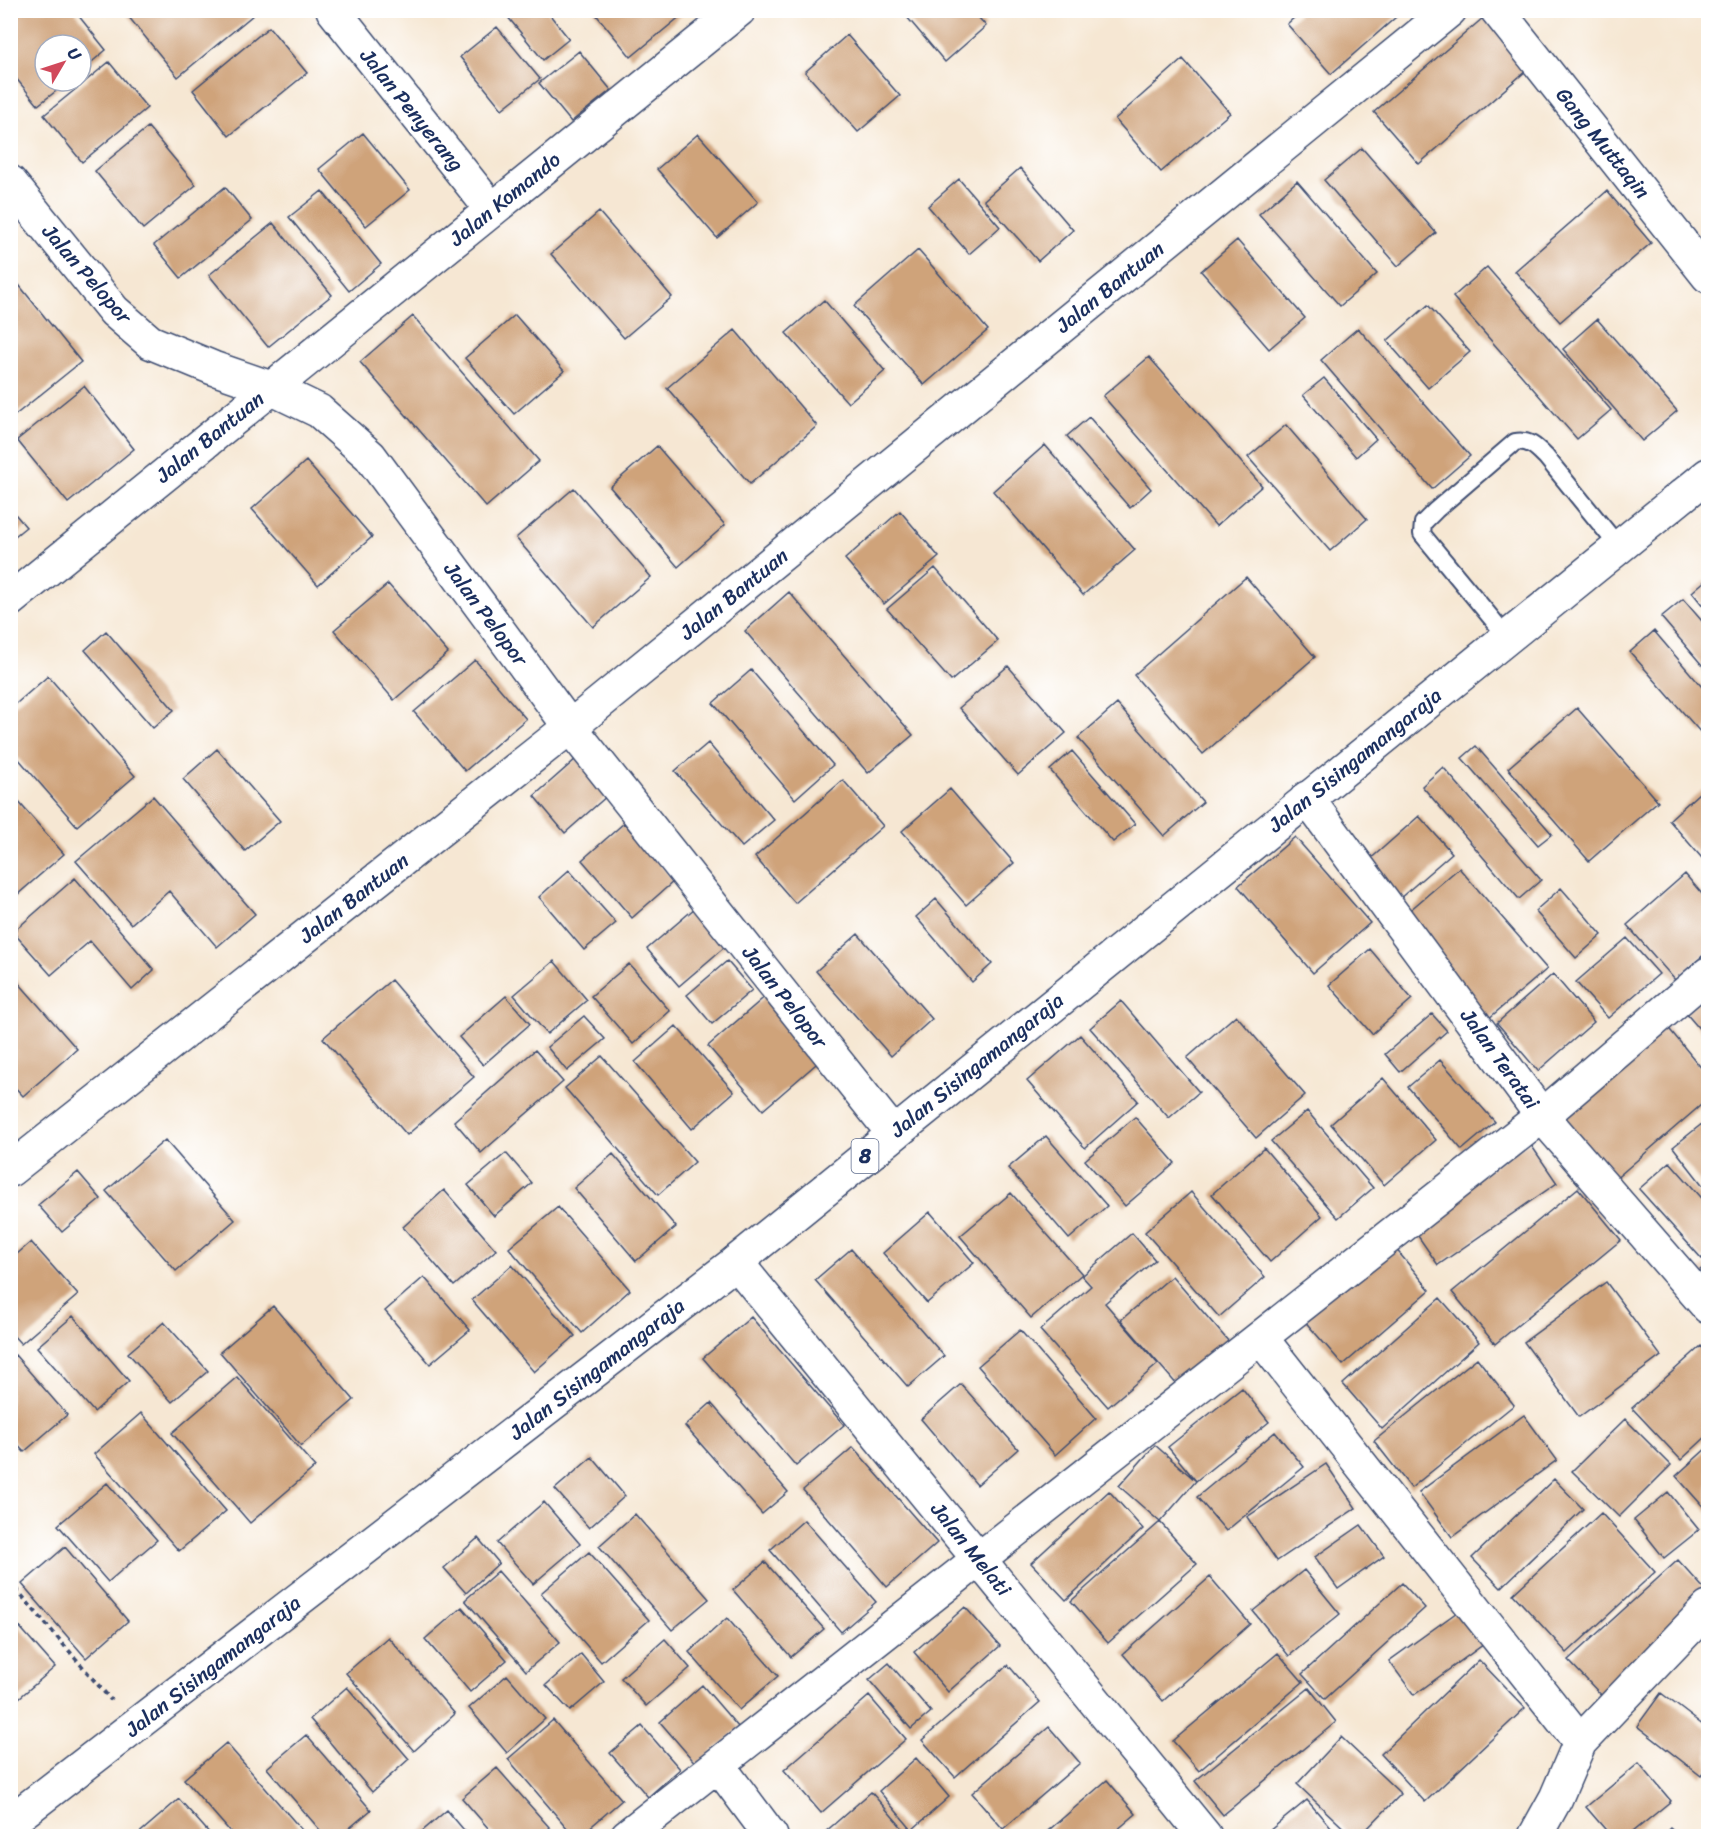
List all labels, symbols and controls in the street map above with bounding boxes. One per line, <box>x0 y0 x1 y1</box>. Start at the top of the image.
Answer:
north arrow <box>33 33 93 93</box>
street label: Jalan Penyerang <box>349 39 474 181</box>
text: U <box>60 41 90 68</box>
street label: Gang Muttaqin <box>1546 78 1660 208</box>
street label: Jalan Komando <box>440 141 570 257</box>
street label: Jalan Pelopor <box>32 214 143 334</box>
street label: Jalan Bantuan <box>1046 231 1173 344</box>
street label: Jalan Bantuan <box>146 381 273 494</box>
street label: Jalan Bantuan <box>670 538 797 651</box>
street label: Jalan Pelopor <box>433 553 539 676</box>
street label: Jalan Sisingamangaraja <box>1259 677 1451 843</box>
street label: Jalan Bantuan <box>290 843 417 954</box>
street label: Jalan Pelopor <box>731 936 839 1058</box>
street label: Jalan Sisingamangaraja <box>881 982 1073 1148</box>
street label: Jalan Teratai <box>1449 999 1551 1119</box>
road number: 8 <box>852 1139 878 1173</box>
street label: Jalan Sisingamangaraja <box>500 1288 694 1451</box>
street label: Jalan Melati <box>920 1492 1022 1606</box>
street label: Jalan Sisingamangaraja <box>116 1585 310 1748</box>

